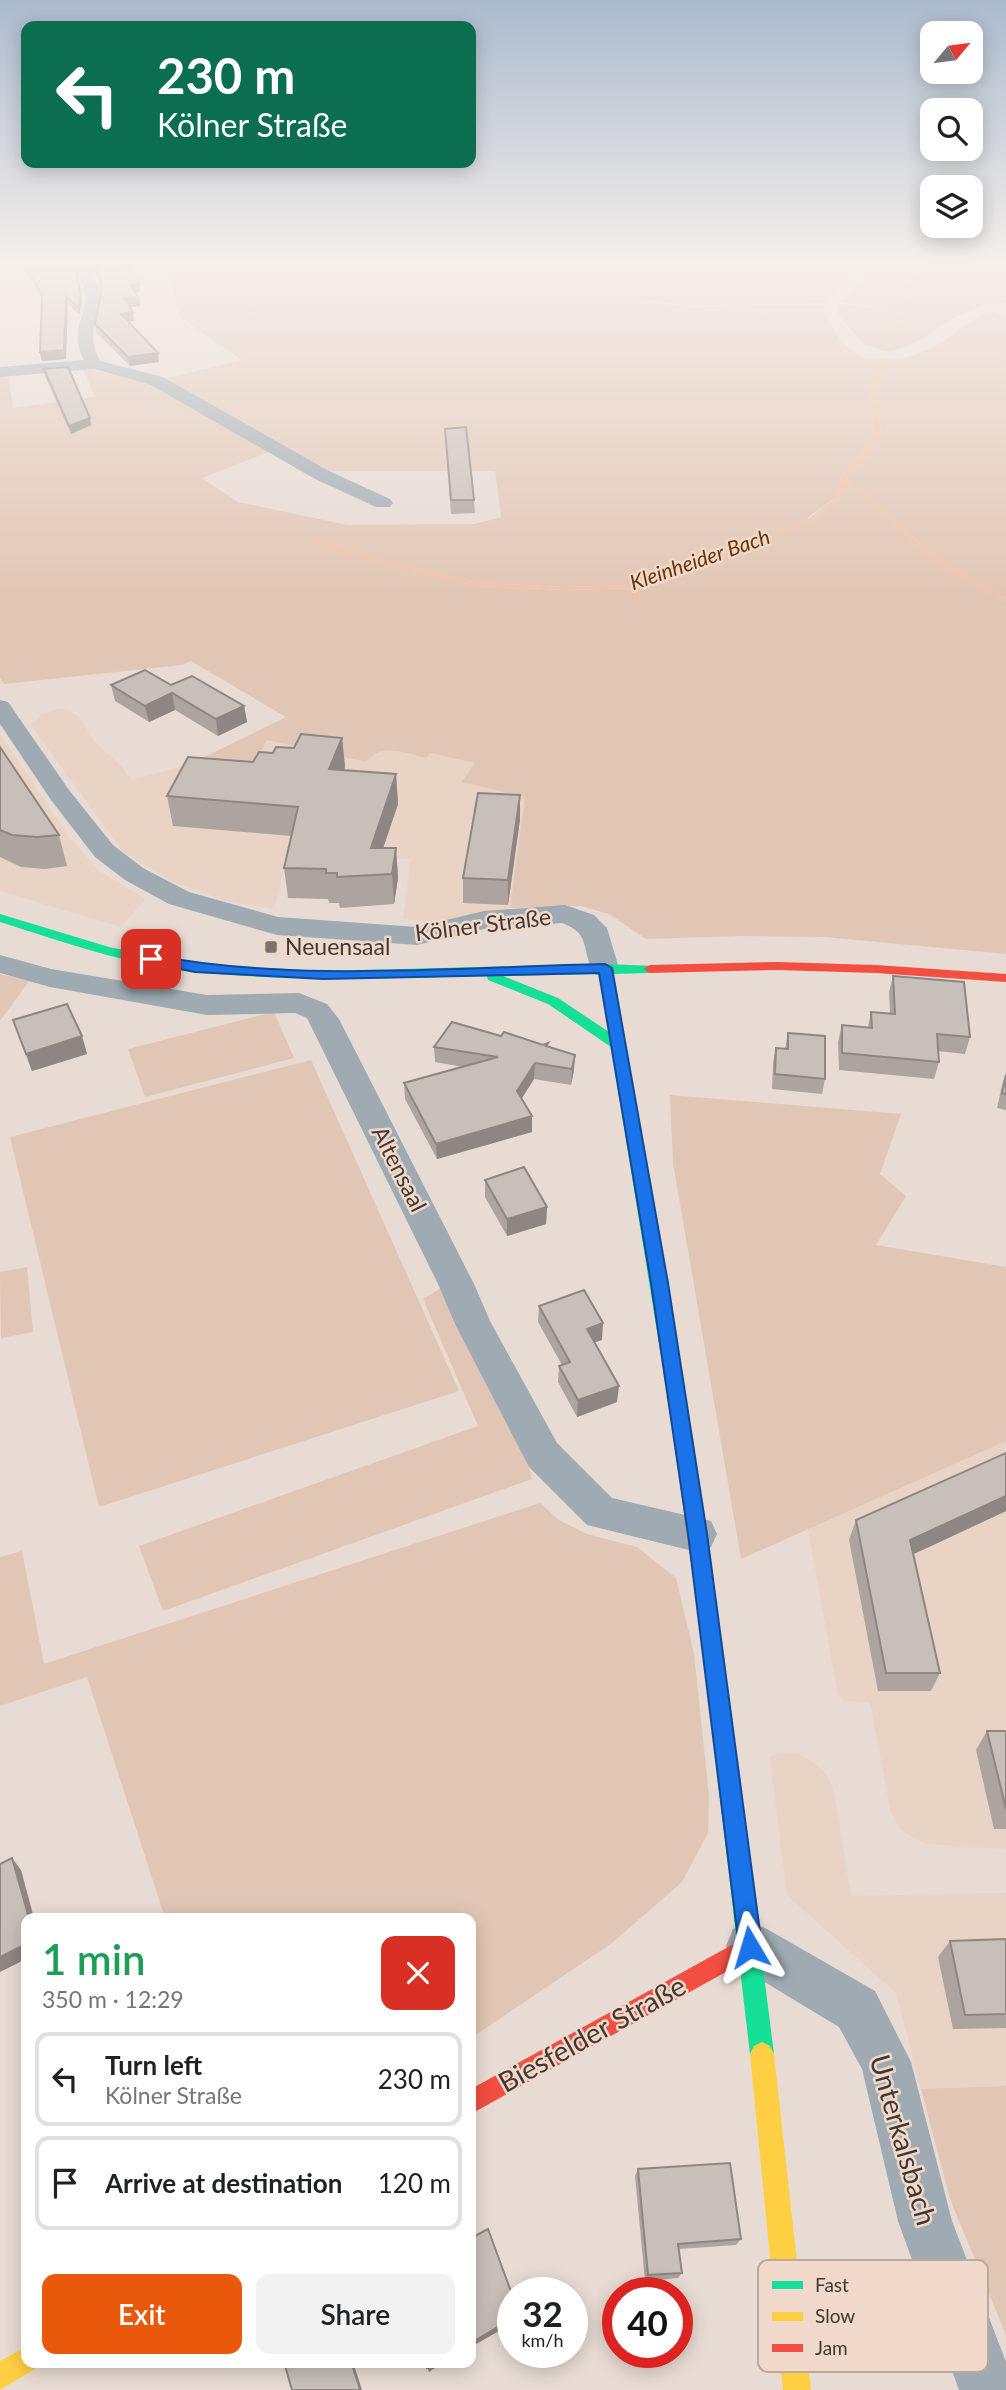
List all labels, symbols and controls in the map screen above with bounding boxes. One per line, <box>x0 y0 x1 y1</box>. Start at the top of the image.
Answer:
north arrow <box>920 21 984 84</box>
map controls <box>920 21 983 238</box>
text: 230 m <box>157 46 295 104</box>
icon: left <box>42 49 133 140</box>
button: search <box>920 98 983 161</box>
text: Kölner Straße <box>157 105 347 144</box>
button: layers <box>920 175 983 238</box>
water label: Kleinheider Bach <box>626 523 773 594</box>
street label: Kölner Straße <box>413 902 553 946</box>
pin <box>121 929 181 989</box>
place label: Neuensaal <box>285 932 390 960</box>
marker: Neuensaal <box>263 939 279 955</box>
icon: arrive <box>132 940 170 978</box>
street label: Altensaal <box>366 1121 433 1216</box>
position arrow <box>713 1910 787 1984</box>
text: 1 min <box>42 1934 146 1984</box>
button: close <box>381 1936 455 2010</box>
street label: Biesfelder Straße <box>492 1968 691 2099</box>
text: 350 m · 12:29 <box>42 1985 184 2013</box>
text: Turn left <box>105 2049 202 2081</box>
street label: Unterkalsbach <box>863 2050 945 2229</box>
icon: left <box>46 2060 84 2098</box>
text: 230 m <box>378 2063 451 2095</box>
text: Kölner Straße <box>105 2081 242 2109</box>
icon: arrive <box>46 2164 84 2202</box>
text: Arrive at destination <box>105 2167 342 2199</box>
text: 120 m <box>378 2167 451 2199</box>
legend <box>758 2260 988 2372</box>
text: Fast <box>815 2273 849 2296</box>
button: Exit <box>42 2274 242 2354</box>
button: Share <box>256 2274 455 2354</box>
speed limit sign: 40 <box>602 2277 693 2368</box>
text: 32 <box>522 2292 563 2334</box>
text: Slow <box>815 2304 855 2327</box>
text: km/h <box>521 2329 564 2351</box>
text: Jam <box>815 2336 848 2359</box>

